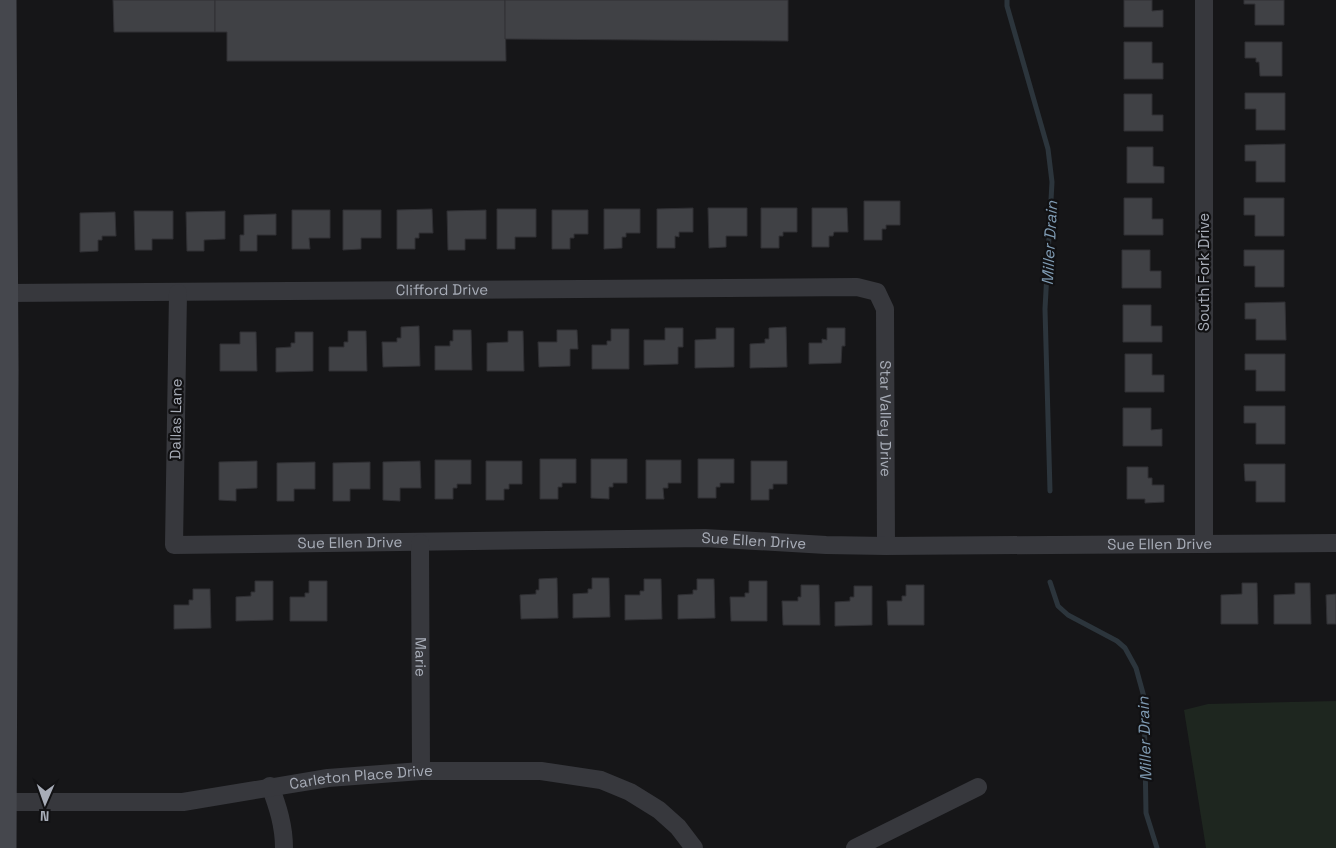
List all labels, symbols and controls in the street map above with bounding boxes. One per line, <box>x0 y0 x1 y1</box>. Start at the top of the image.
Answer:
water label: Miller Drain <box>1037 199 1062 286</box>
street label: South Fork Drive <box>1194 213 1213 331</box>
street label: Clifford Drive <box>396 280 488 299</box>
street label: Star Valley Drive <box>876 360 896 477</box>
street label: Dallas Lane <box>165 378 186 460</box>
street label: Sue Ellen Drive <box>701 528 807 553</box>
street label: Sue Ellen Drive <box>297 532 403 552</box>
street label: Sue Ellen Drive <box>1107 534 1212 554</box>
street label: Marie <box>411 637 431 677</box>
water label: Miller Drain <box>1132 695 1156 782</box>
street label: Carleton Place Drive <box>288 761 433 793</box>
north arrow <box>20 778 70 828</box>
text: N <box>40 807 50 825</box>

